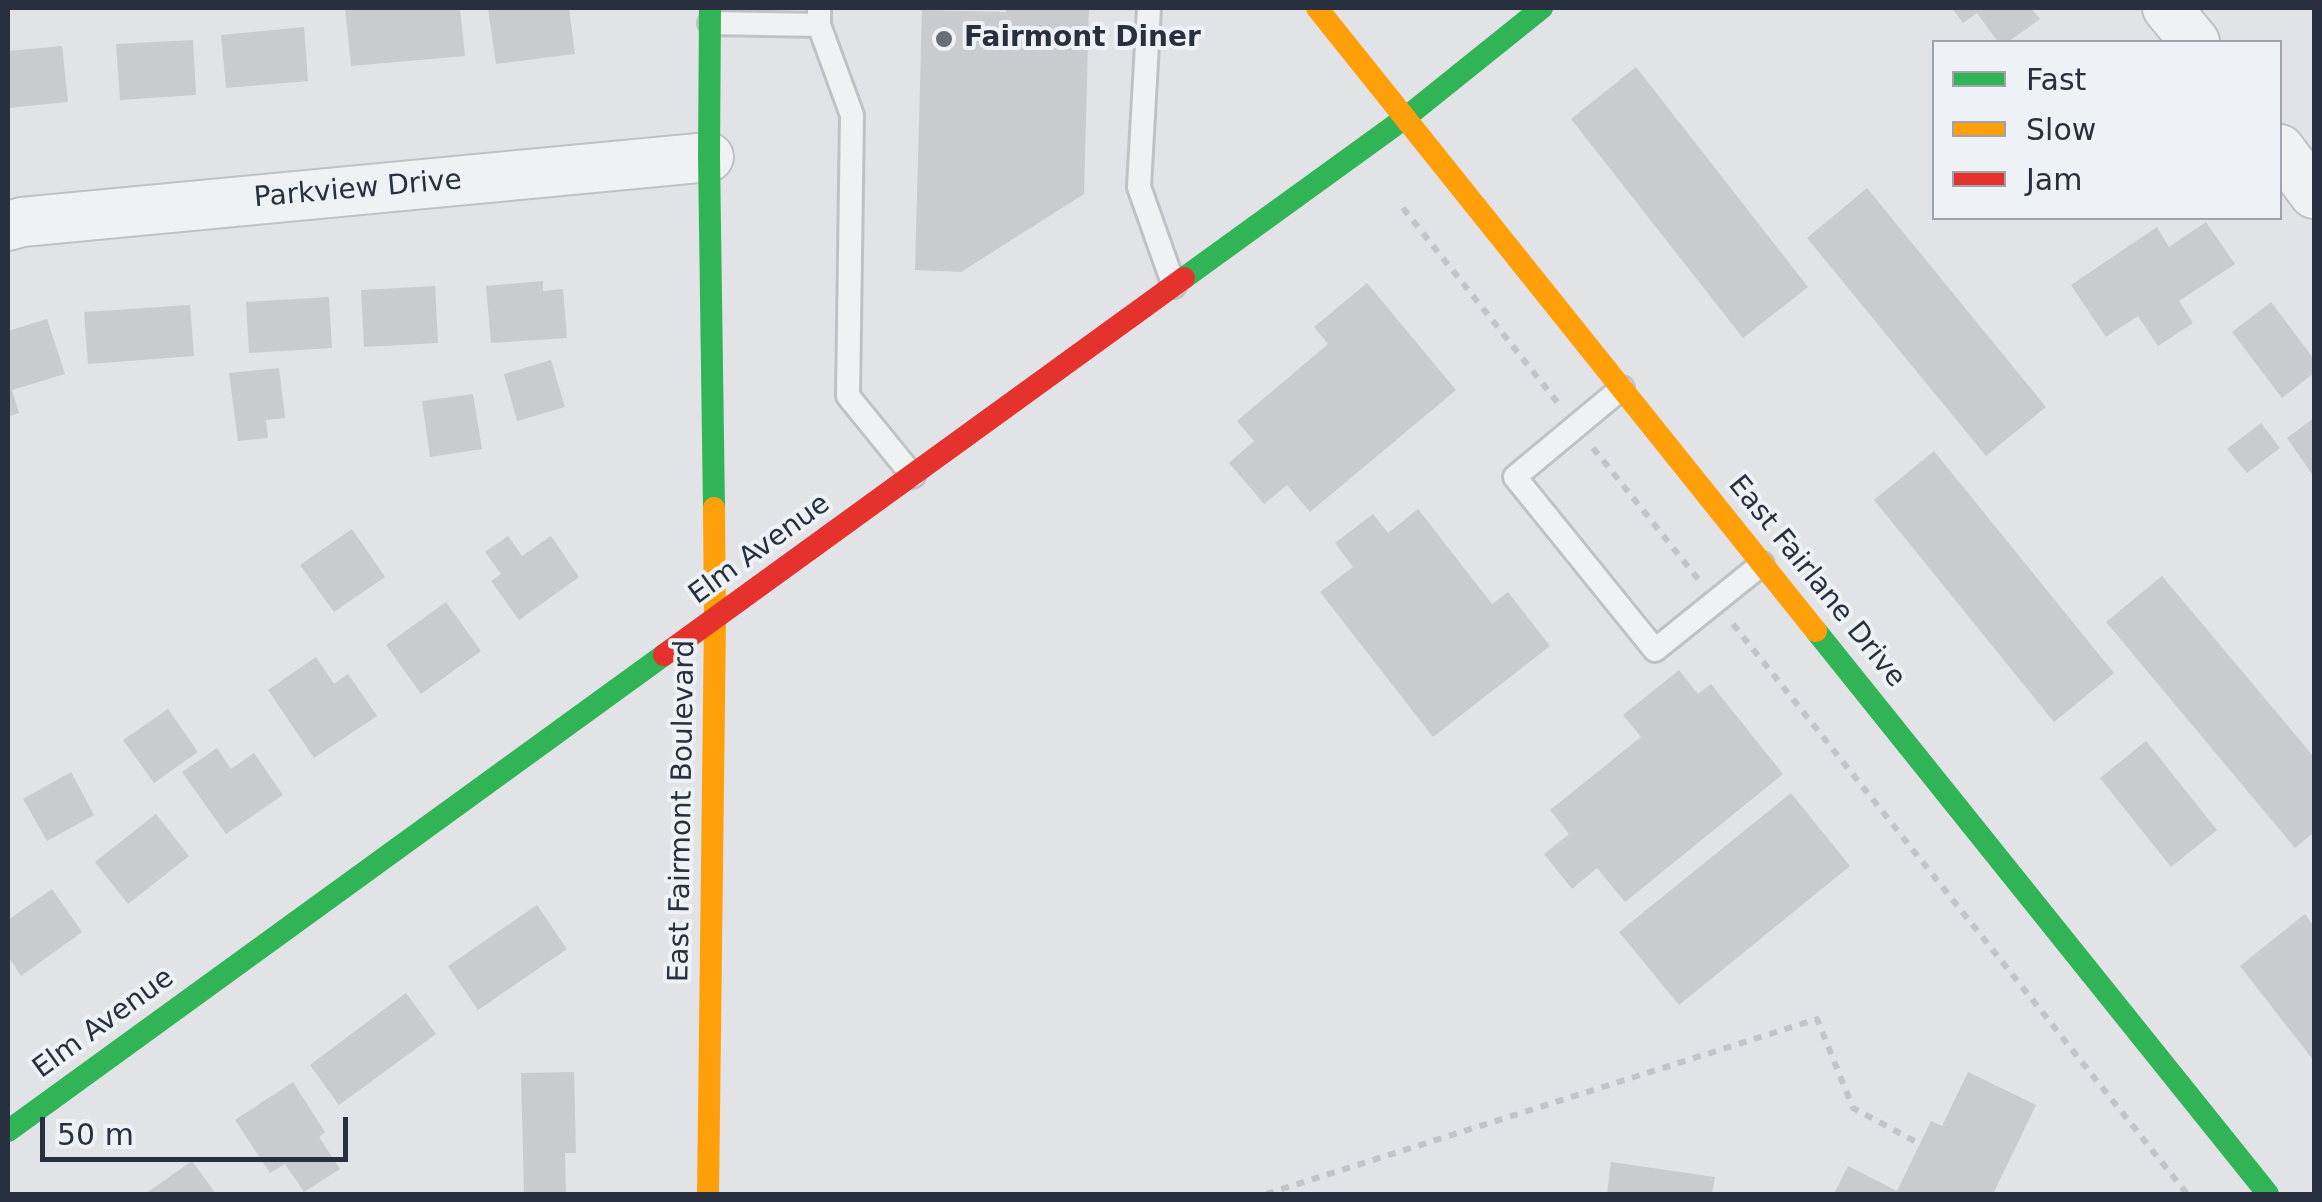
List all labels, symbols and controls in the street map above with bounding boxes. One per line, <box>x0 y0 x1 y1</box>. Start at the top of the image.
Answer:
place label: Fairmont Diner <box>964 22 1201 56</box>
marker: Fairmont Diner <box>933 28 955 50</box>
legend <box>1932 40 2282 220</box>
text: Fast <box>2026 62 2086 97</box>
text: Slow <box>2026 112 2096 147</box>
text: Jam <box>2026 162 2082 197</box>
street label: Parkview Drive <box>253 164 463 216</box>
street label: East Fairlane Drive <box>1720 469 1912 695</box>
street label: Elm Avenue <box>683 488 837 612</box>
street label: East Fairmont Boulevard <box>663 640 703 982</box>
street label: Elm Avenue <box>27 962 181 1086</box>
scale bar <box>45 1097 352 1159</box>
text: 50 m <box>57 1117 134 1152</box>

